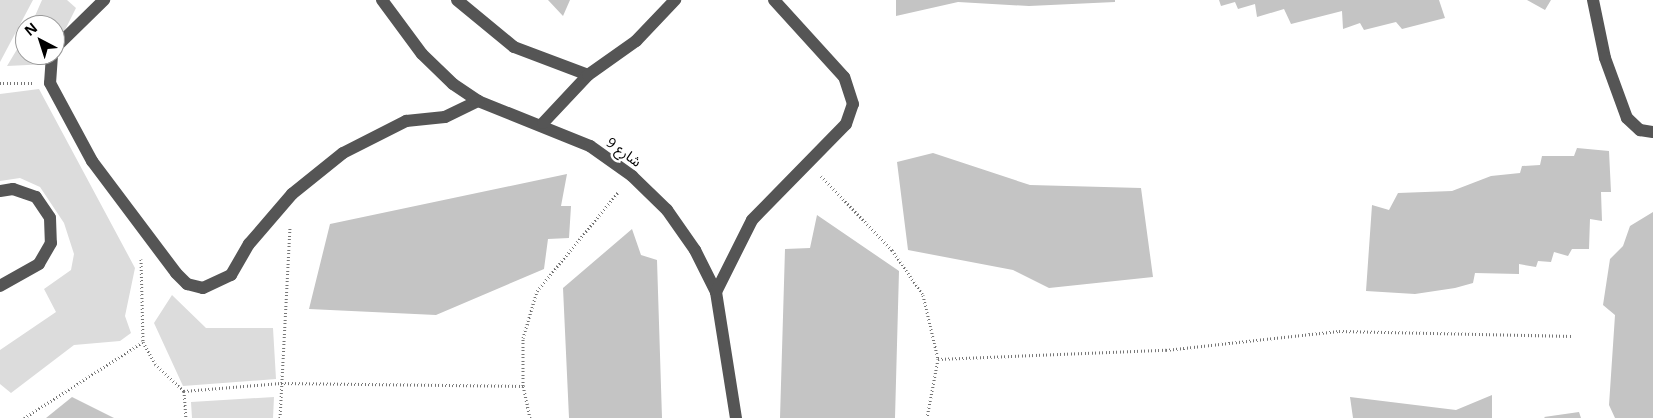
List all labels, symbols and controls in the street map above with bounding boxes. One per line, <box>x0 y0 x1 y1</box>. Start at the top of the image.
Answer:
north arrow <box>15 15 65 65</box>
text: N <box>20 18 41 40</box>
street label: شارع 9 <box>603 134 645 170</box>

